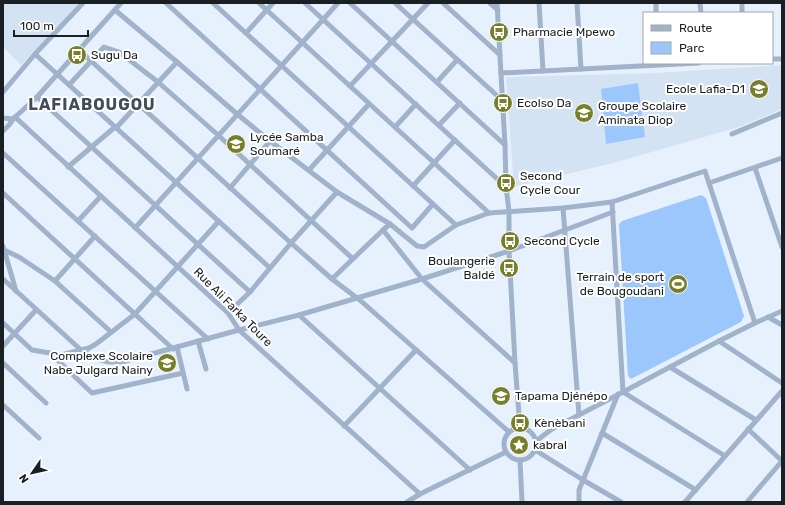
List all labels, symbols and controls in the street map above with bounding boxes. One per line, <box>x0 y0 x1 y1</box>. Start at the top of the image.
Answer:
scale bar <box>14 12 88 38</box>
legend <box>643 12 773 64</box>
text: 100 m <box>20 19 54 33</box>
bus stop icon: Pharmacie Mpewo <box>488 21 510 43</box>
text: Route <box>679 21 713 35</box>
place label: Pharmacie Mpewo <box>513 25 615 39</box>
text: Parc <box>679 41 705 55</box>
bus stop icon: Sugu Da <box>66 44 88 66</box>
place label: Sugu Da <box>91 48 138 62</box>
school or university icon: Ecole Lafia-D1 <box>748 78 770 100</box>
place label: Ecole Lafia-D1 <box>666 82 745 96</box>
bus stop icon: Ecolso Da <box>492 92 514 114</box>
district label: LAFIABOUGOU <box>28 95 156 114</box>
place label: Ecolso Da <box>517 96 571 110</box>
place label: Groupe Scolaire Aminata Diop <box>598 99 686 127</box>
school or university icon: Groupe Scolaire Aminata Diop <box>573 102 595 124</box>
place label: Lycée Samba Soumaré <box>250 130 324 158</box>
school or university icon: Lycée Samba Soumaré <box>225 133 247 155</box>
place label: Second Cycle Cour <box>520 169 581 197</box>
bus stop icon: Second Cycle Cour <box>495 172 517 194</box>
bus stop icon: Second Cycle <box>499 230 521 252</box>
place label: Second Cycle <box>524 234 600 248</box>
place label: Boulangerie Baldé <box>428 254 495 282</box>
bus stop icon: Boulangerie Baldé <box>498 257 520 279</box>
street label: Rue Ali Farka Toure <box>191 265 275 349</box>
place label: Terrain de sport de Bougoudani <box>577 270 664 298</box>
sports icon: Terrain de sport de Bougoudani <box>667 273 689 295</box>
place label: Complexe Scolaire Nabe Julgard Nainy <box>44 349 153 377</box>
school or university icon: Complexe Scolaire Nabe Julgard Nainy <box>156 352 178 374</box>
school or university icon: Tapama Djénépo <box>490 385 512 407</box>
place label: Tapama Djénépo <box>515 389 608 403</box>
bus stop icon: Kènèbani <box>509 412 531 434</box>
place label: Kènèbani <box>534 416 586 430</box>
place icon: kabral <box>508 434 530 456</box>
place label: kabral <box>533 438 567 452</box>
north arrow <box>12 453 52 493</box>
text: N <box>16 471 32 485</box>

